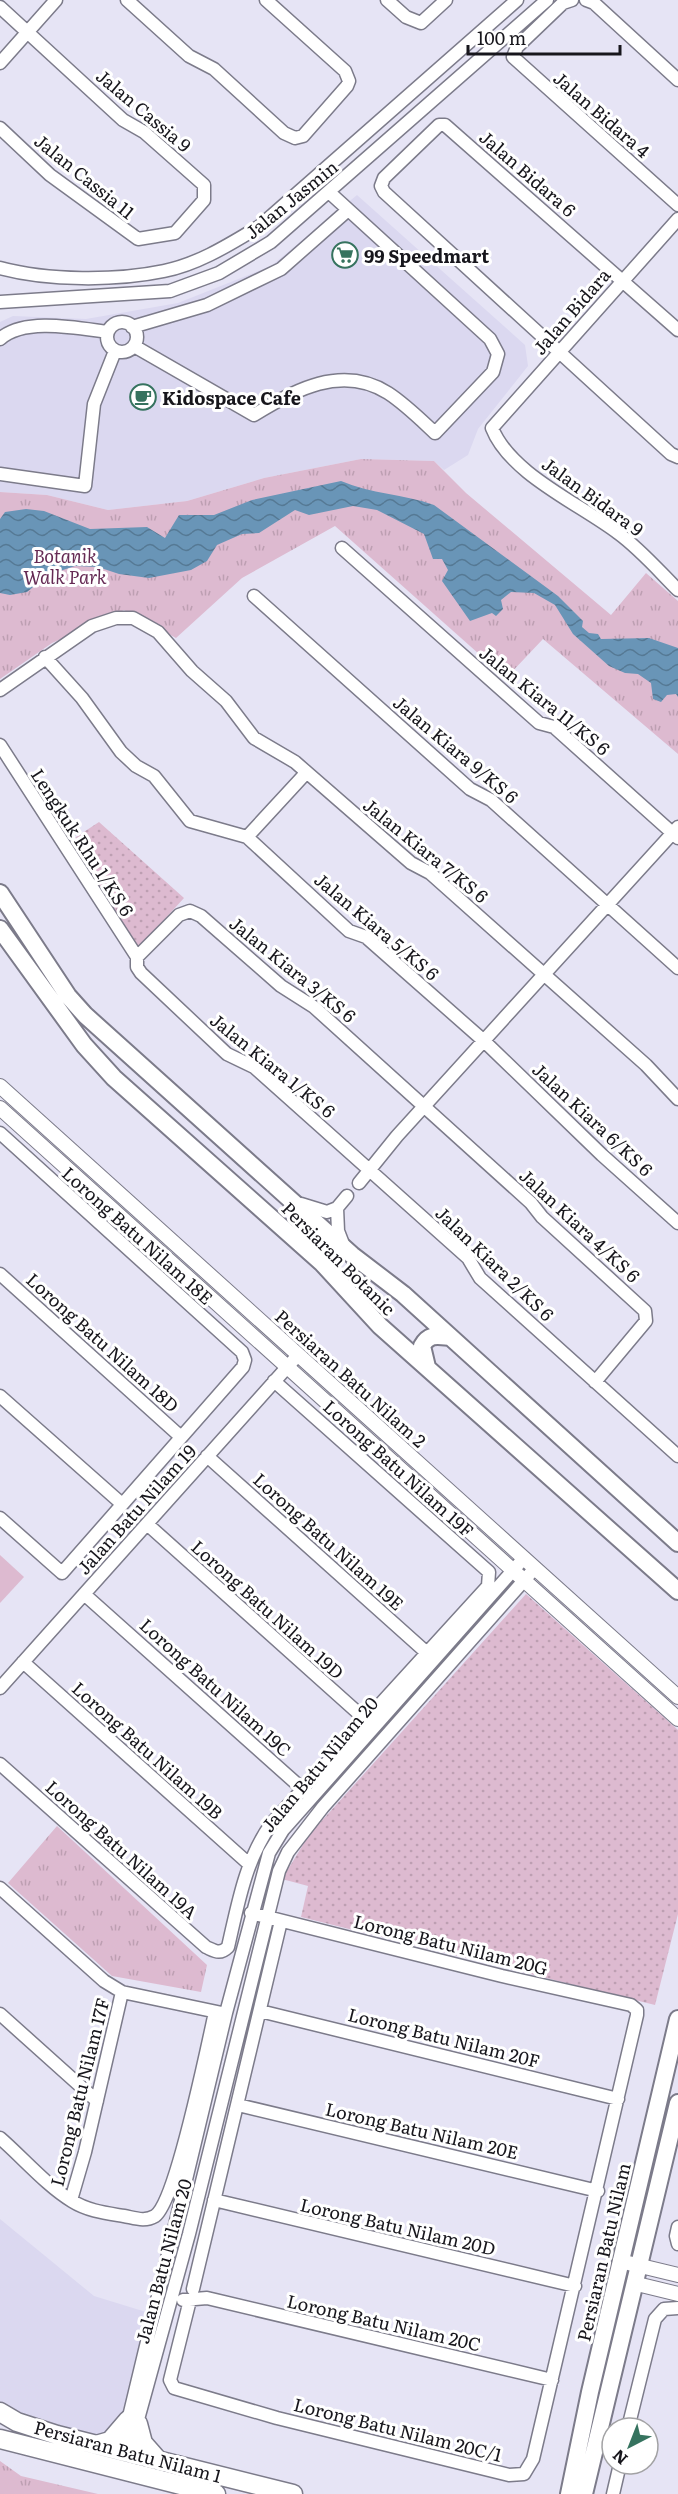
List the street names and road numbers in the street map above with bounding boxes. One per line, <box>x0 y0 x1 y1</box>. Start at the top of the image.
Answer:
street label: Jalan Cassia 9 <box>91 62 197 158</box>
street label: Jalan Bidara 4 <box>548 64 656 164</box>
street label: Jalan Bidara 6 <box>474 123 582 223</box>
street label: Jalan Cassia 11 <box>29 127 141 225</box>
street label: Jalan Jasmin <box>239 153 343 245</box>
street label: Jalan Bidara <box>526 262 616 360</box>
street label: Jalan Bidara 9 <box>537 450 649 542</box>
street label: Jalan Kiara 11/KS 6 <box>474 639 616 761</box>
street label: Jalan Kiara 9/KS 6 <box>388 689 525 810</box>
street label: Lengkuk Rhu 1/KS 6 <box>25 763 141 921</box>
street label: Jalan Kiara 7/KS 6 <box>358 791 494 909</box>
street label: Jalan Kiara 5/KS 6 <box>309 866 445 987</box>
street label: Jalan Kiara 3/KS 6 <box>224 910 362 1029</box>
street label: Jalan Kiara 1/KS 6 <box>205 1006 341 1124</box>
street label: Jalan Kiara 6/KS 6 <box>527 1056 659 1182</box>
street label: Lorong Batu Nilam 18E <box>56 1160 220 1310</box>
street label: Jalan Kiara 4/KS 6 <box>514 1162 647 1288</box>
street label: Persiaran Botanic <box>276 1195 402 1321</box>
street label: Jalan Kiara 2/KS 6 <box>430 1199 561 1327</box>
street label: Lorong Batu Nilam 18D <box>21 1266 185 1418</box>
street label: Persiaran Batu Nilam 2 <box>269 1303 433 1453</box>
street label: Lorong Batu Nilam 19F <box>318 1393 480 1543</box>
street label: Jalan Batu Nilam 19 <box>70 1438 202 1580</box>
street label: Lorong Batu Nilam 19E <box>248 1466 410 1616</box>
street label: Lorong Batu Nilam 19D <box>186 1533 350 1685</box>
street label: Lorong Batu Nilam 19C <box>134 1612 298 1762</box>
street label: Lorong Batu Nilam 19B <box>67 1675 230 1825</box>
street label: Jalan Batu Nilam 20 <box>254 1690 384 1838</box>
street label: Lorong Batu Nilam 19A <box>40 1773 204 1925</box>
street label: Lorong Batu Nilam 20G <box>351 1907 551 1981</box>
street label: Lorong Batu Nilam 17F <box>43 1995 115 2189</box>
street label: Lorong Batu Nilam 20F <box>345 2000 543 2074</box>
street label: Lorong Batu Nilam 20E <box>323 2095 521 2165</box>
street label: Persiaran Batu Nilam <box>569 2160 637 2344</box>
street label: Jalan Batu Nilam 20 <box>128 2175 198 2347</box>
street label: Lorong Batu Nilam 20D <box>298 2190 498 2262</box>
street label: Lorong Batu Nilam 20C <box>284 2287 484 2357</box>
street label: Lorong Batu Nilam 20C/1 <box>291 2390 505 2468</box>
street label: Persiaran Batu Nilam 1 <box>31 2413 225 2489</box>

